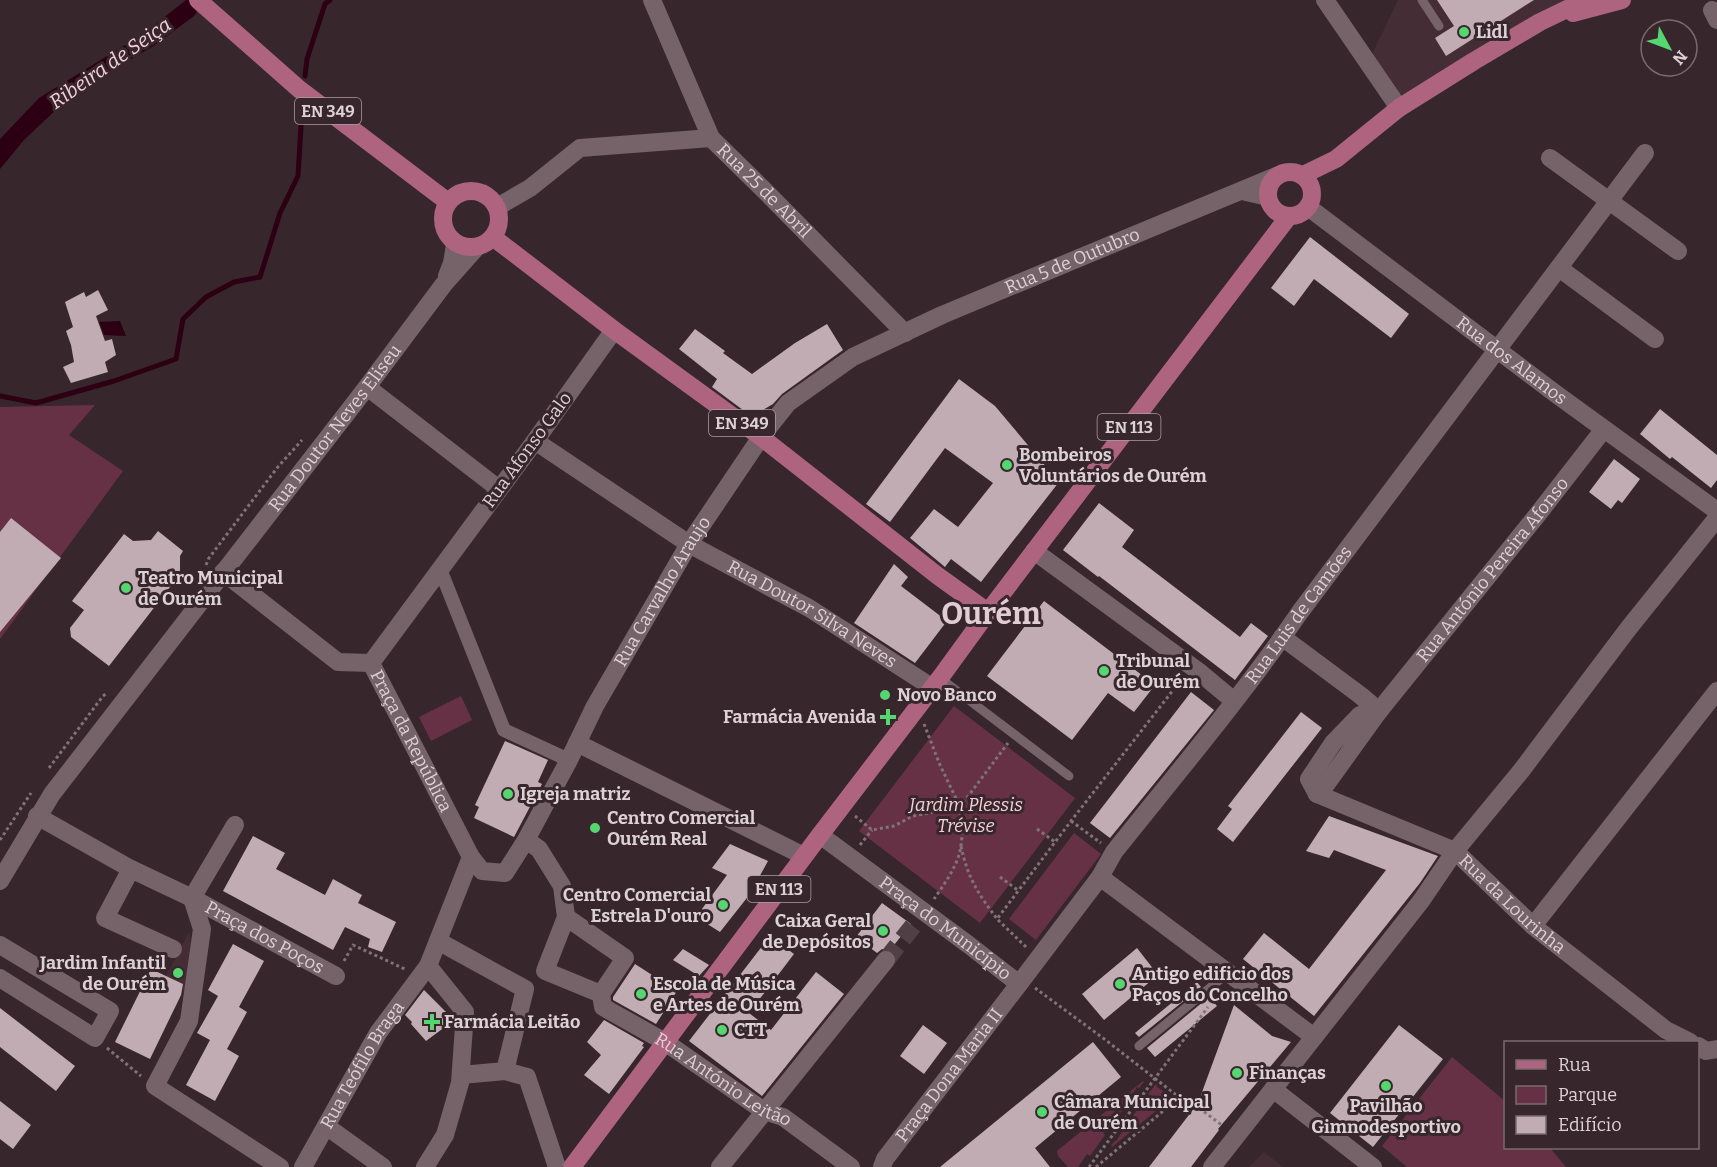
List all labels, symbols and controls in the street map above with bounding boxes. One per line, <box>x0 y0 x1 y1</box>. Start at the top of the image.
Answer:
water label: Ribeira de Seiça <box>45 12 175 114</box>
north arrow <box>1639 18 1699 78</box>
place label: Lidl <box>1476 21 1508 43</box>
marker: Lidl <box>1457 25 1471 39</box>
text: N <box>1669 47 1691 68</box>
road number: EN 349 <box>295 98 361 124</box>
street label: Rua 25 de Abril <box>712 139 816 243</box>
street label: Rua 5 de Outubro <box>1001 223 1143 299</box>
street label: Rua dos Alamos <box>1452 312 1571 409</box>
street label: Rua Doutor Neves Eliseu <box>264 340 406 516</box>
street label: Rua Afonso Galo <box>478 388 576 512</box>
road number: EN 349 <box>709 410 775 436</box>
road number: EN 113 <box>1098 414 1160 440</box>
place label: Bombeiros Voluntários de Ourém <box>1019 444 1207 487</box>
marker: Bombeiros Voluntários de Ourém <box>1000 458 1014 472</box>
street label: Rua António Pereira Afonso <box>1412 473 1573 667</box>
street label: Rua Carvalho Araujo <box>609 512 715 671</box>
street label: Rua Luis de Camões <box>1241 542 1357 688</box>
street label: Rua Doutor Silva Neves <box>724 556 901 673</box>
place label: Teatro Municipal de Ourém <box>138 567 283 610</box>
marker: Teatro Municipal de Ourém <box>119 581 133 595</box>
district label: Ourém <box>941 596 1041 632</box>
place label: Tribunal de Ourém <box>1116 650 1200 693</box>
marker: Tribunal de Ourém <box>1097 664 1111 678</box>
street label: Praça da República <box>365 666 457 816</box>
place label: Novo Banco <box>897 684 997 706</box>
marker: Novo Banco <box>878 688 892 702</box>
place label: Farmácia Avenida <box>723 706 876 728</box>
marker: Farmácia Avenida <box>881 710 895 724</box>
place label: Igreja matriz <box>520 783 630 805</box>
marker: Igreja matriz <box>501 787 515 801</box>
park label: Jardim Plessis Trévise <box>907 794 1023 837</box>
place label: Centro Comercial Ourém Real <box>607 807 756 850</box>
marker: Centro Comercial Ourém Real <box>588 821 602 835</box>
street label: Rua da Lourinha <box>1454 850 1570 958</box>
street label: Praça do Município <box>875 871 1016 985</box>
road number: EN 113 <box>748 876 810 902</box>
place label: Centro Comercial Estrela D'ouro <box>563 884 711 927</box>
street label: Praça dos Poços <box>201 896 328 978</box>
marker: Centro Comercial Estrela D'ouro <box>716 898 730 912</box>
place label: Caixa Geral de Depósitos <box>762 910 871 953</box>
marker: Caixa Geral de Depósitos <box>876 924 890 938</box>
place label: Jardim Infantil de Ourém <box>39 952 166 995</box>
place label: Antigo edificio dos Paços do Concelho <box>1132 963 1290 1006</box>
marker: Jardim Infantil de Ourém <box>171 966 185 980</box>
place label: Escola de Música e Artes de Ourém <box>653 973 800 1016</box>
marker: Antigo edificio dos Paços do Concelho <box>1113 977 1127 991</box>
marker: Escola de Música e Artes de Ourém <box>634 987 648 1001</box>
street label: Rua Teófilo Braga <box>316 997 409 1133</box>
street label: Praça Dona Maria II <box>891 1004 1007 1147</box>
place label: Farmácia Leitão <box>444 1011 580 1033</box>
marker: Farmácia Leitão <box>425 1015 439 1029</box>
place label: CTT <box>734 1019 767 1041</box>
marker: CTT <box>715 1023 729 1037</box>
street label: Rua António Leitão <box>651 1028 796 1131</box>
legend <box>1504 1041 1699 1149</box>
text: Rua <box>1558 1054 1591 1076</box>
place label: Finanças <box>1249 1062 1326 1084</box>
marker: Finanças <box>1230 1066 1244 1080</box>
marker: Pavilhão Gimnodesportivo <box>1379 1079 1393 1093</box>
text: Parque <box>1558 1084 1617 1106</box>
place label: Câmara Municipal de Ourém <box>1054 1091 1210 1134</box>
place label: Pavilhão Gimnodesportivo <box>1311 1095 1461 1138</box>
marker: Câmara Municipal de Ourém <box>1035 1105 1049 1119</box>
text: Edifício <box>1558 1114 1622 1136</box>

